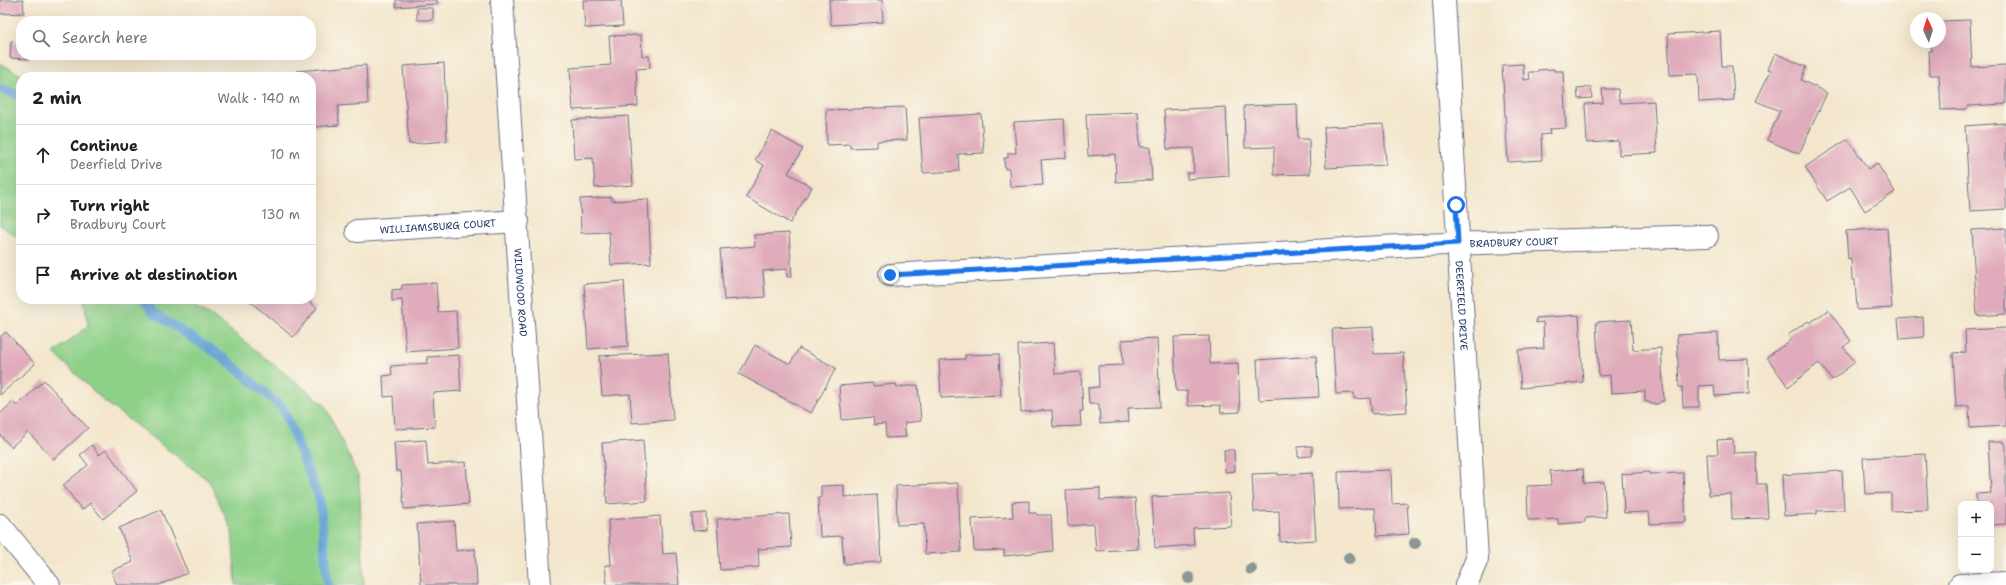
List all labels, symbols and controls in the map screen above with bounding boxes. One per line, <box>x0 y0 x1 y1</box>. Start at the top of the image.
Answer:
north arrow <box>1910 12 1946 48</box>
search box <box>16 16 316 60</box>
icon: search <box>30 27 52 49</box>
text: Search here <box>62 28 148 48</box>
text: 2 min <box>32 87 82 109</box>
text: Walk · 140 m <box>217 90 300 107</box>
text: Continue <box>70 136 138 156</box>
icon: ahead <box>32 144 54 166</box>
text: 10 m <box>270 146 300 163</box>
text: Deerfield Drive <box>70 156 163 173</box>
text: Turn right <box>70 196 150 216</box>
route start <box>1447 196 1465 214</box>
icon: right <box>32 204 54 226</box>
text: 130 m <box>262 206 300 223</box>
text: Bradbury Court <box>70 216 166 233</box>
street label: WILLIAMSBURG COURT <box>379 216 496 237</box>
street label: BRADBURY COURT <box>1470 235 1559 250</box>
street label: WILDWOOD ROAD <box>511 248 530 337</box>
street label: DEERFIELD DRIVE <box>1452 260 1471 351</box>
icon: arrive <box>32 264 54 286</box>
text: Arrive at destination <box>70 265 238 285</box>
route end <box>881 266 899 284</box>
map controls <box>1958 501 1994 573</box>
button: + <box>1958 501 1994 537</box>
button: − <box>1958 537 1994 573</box>

